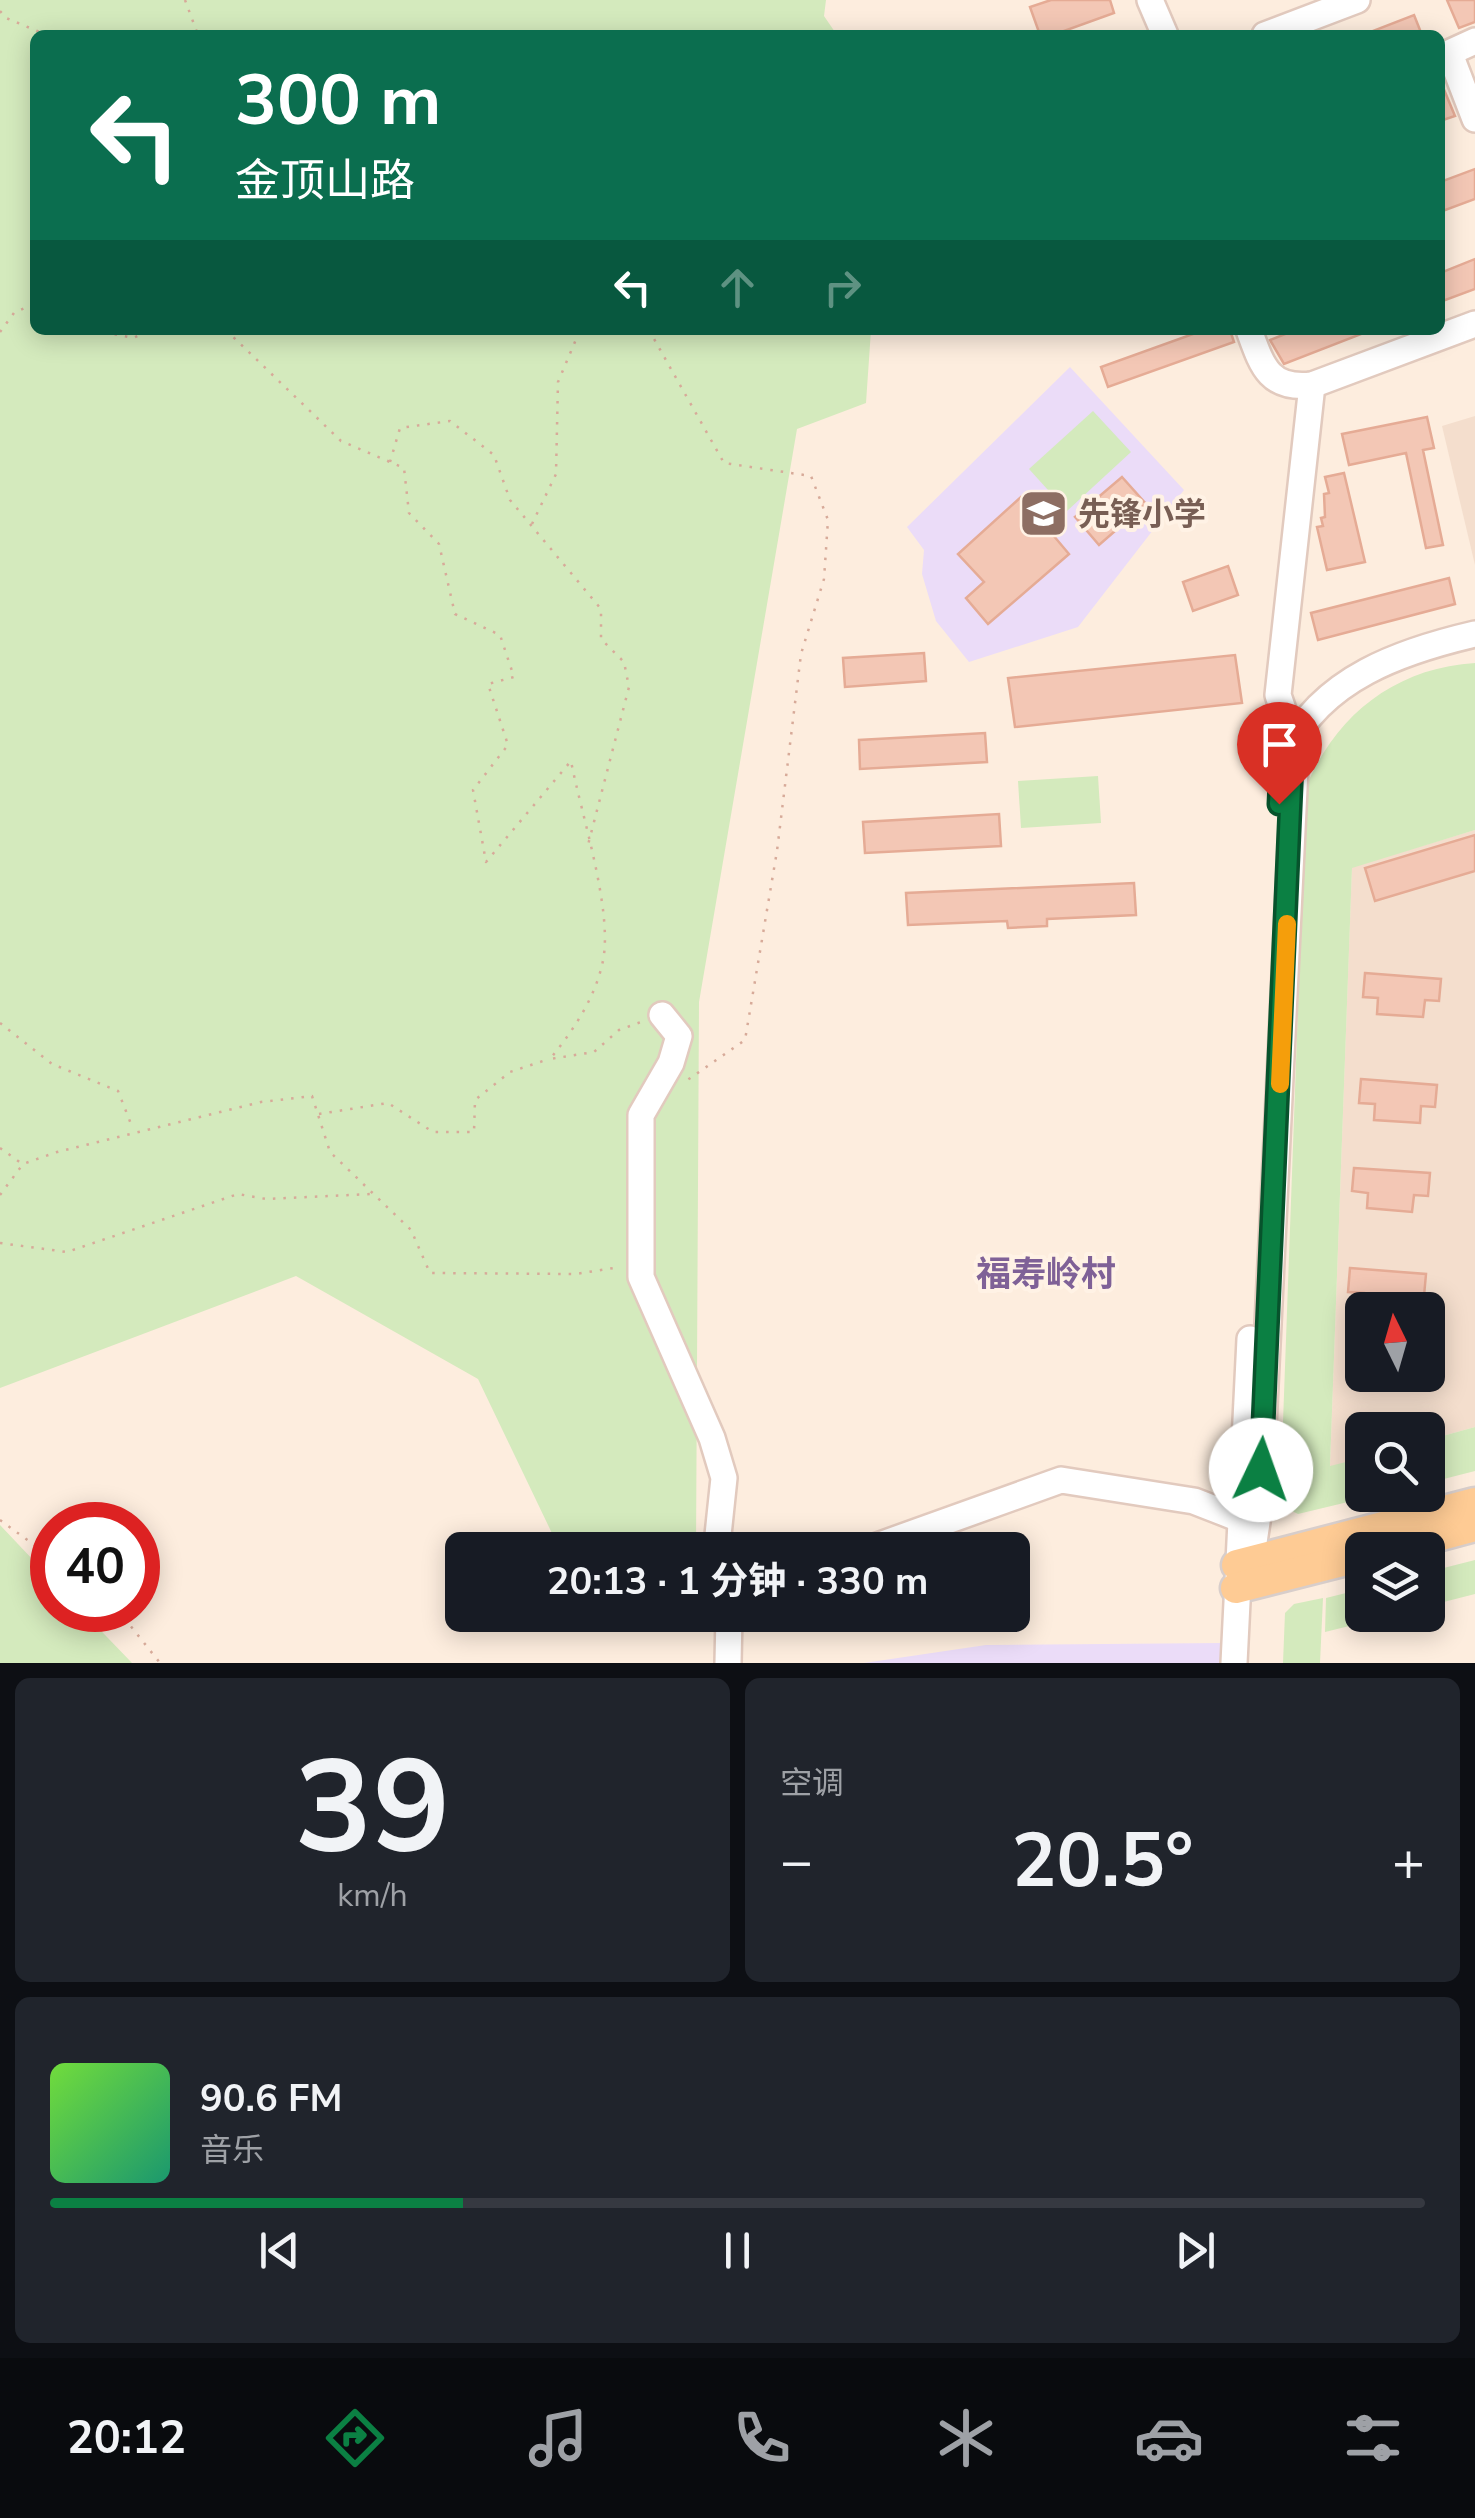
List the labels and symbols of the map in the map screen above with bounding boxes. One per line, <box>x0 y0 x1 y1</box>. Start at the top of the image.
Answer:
school or university icon: 先锋小学 <box>1017 488 1069 540</box>
place label: 先锋小学 <box>1078 493 1206 536</box>
pin <box>1237 702 1322 805</box>
district label: 福寿岭村 <box>976 1251 1116 1298</box>
north arrow <box>1345 1292 1445 1392</box>
position arrow <box>1209 1418 1313 1522</box>
speed limit sign: 40 <box>30 1502 160 1632</box>

